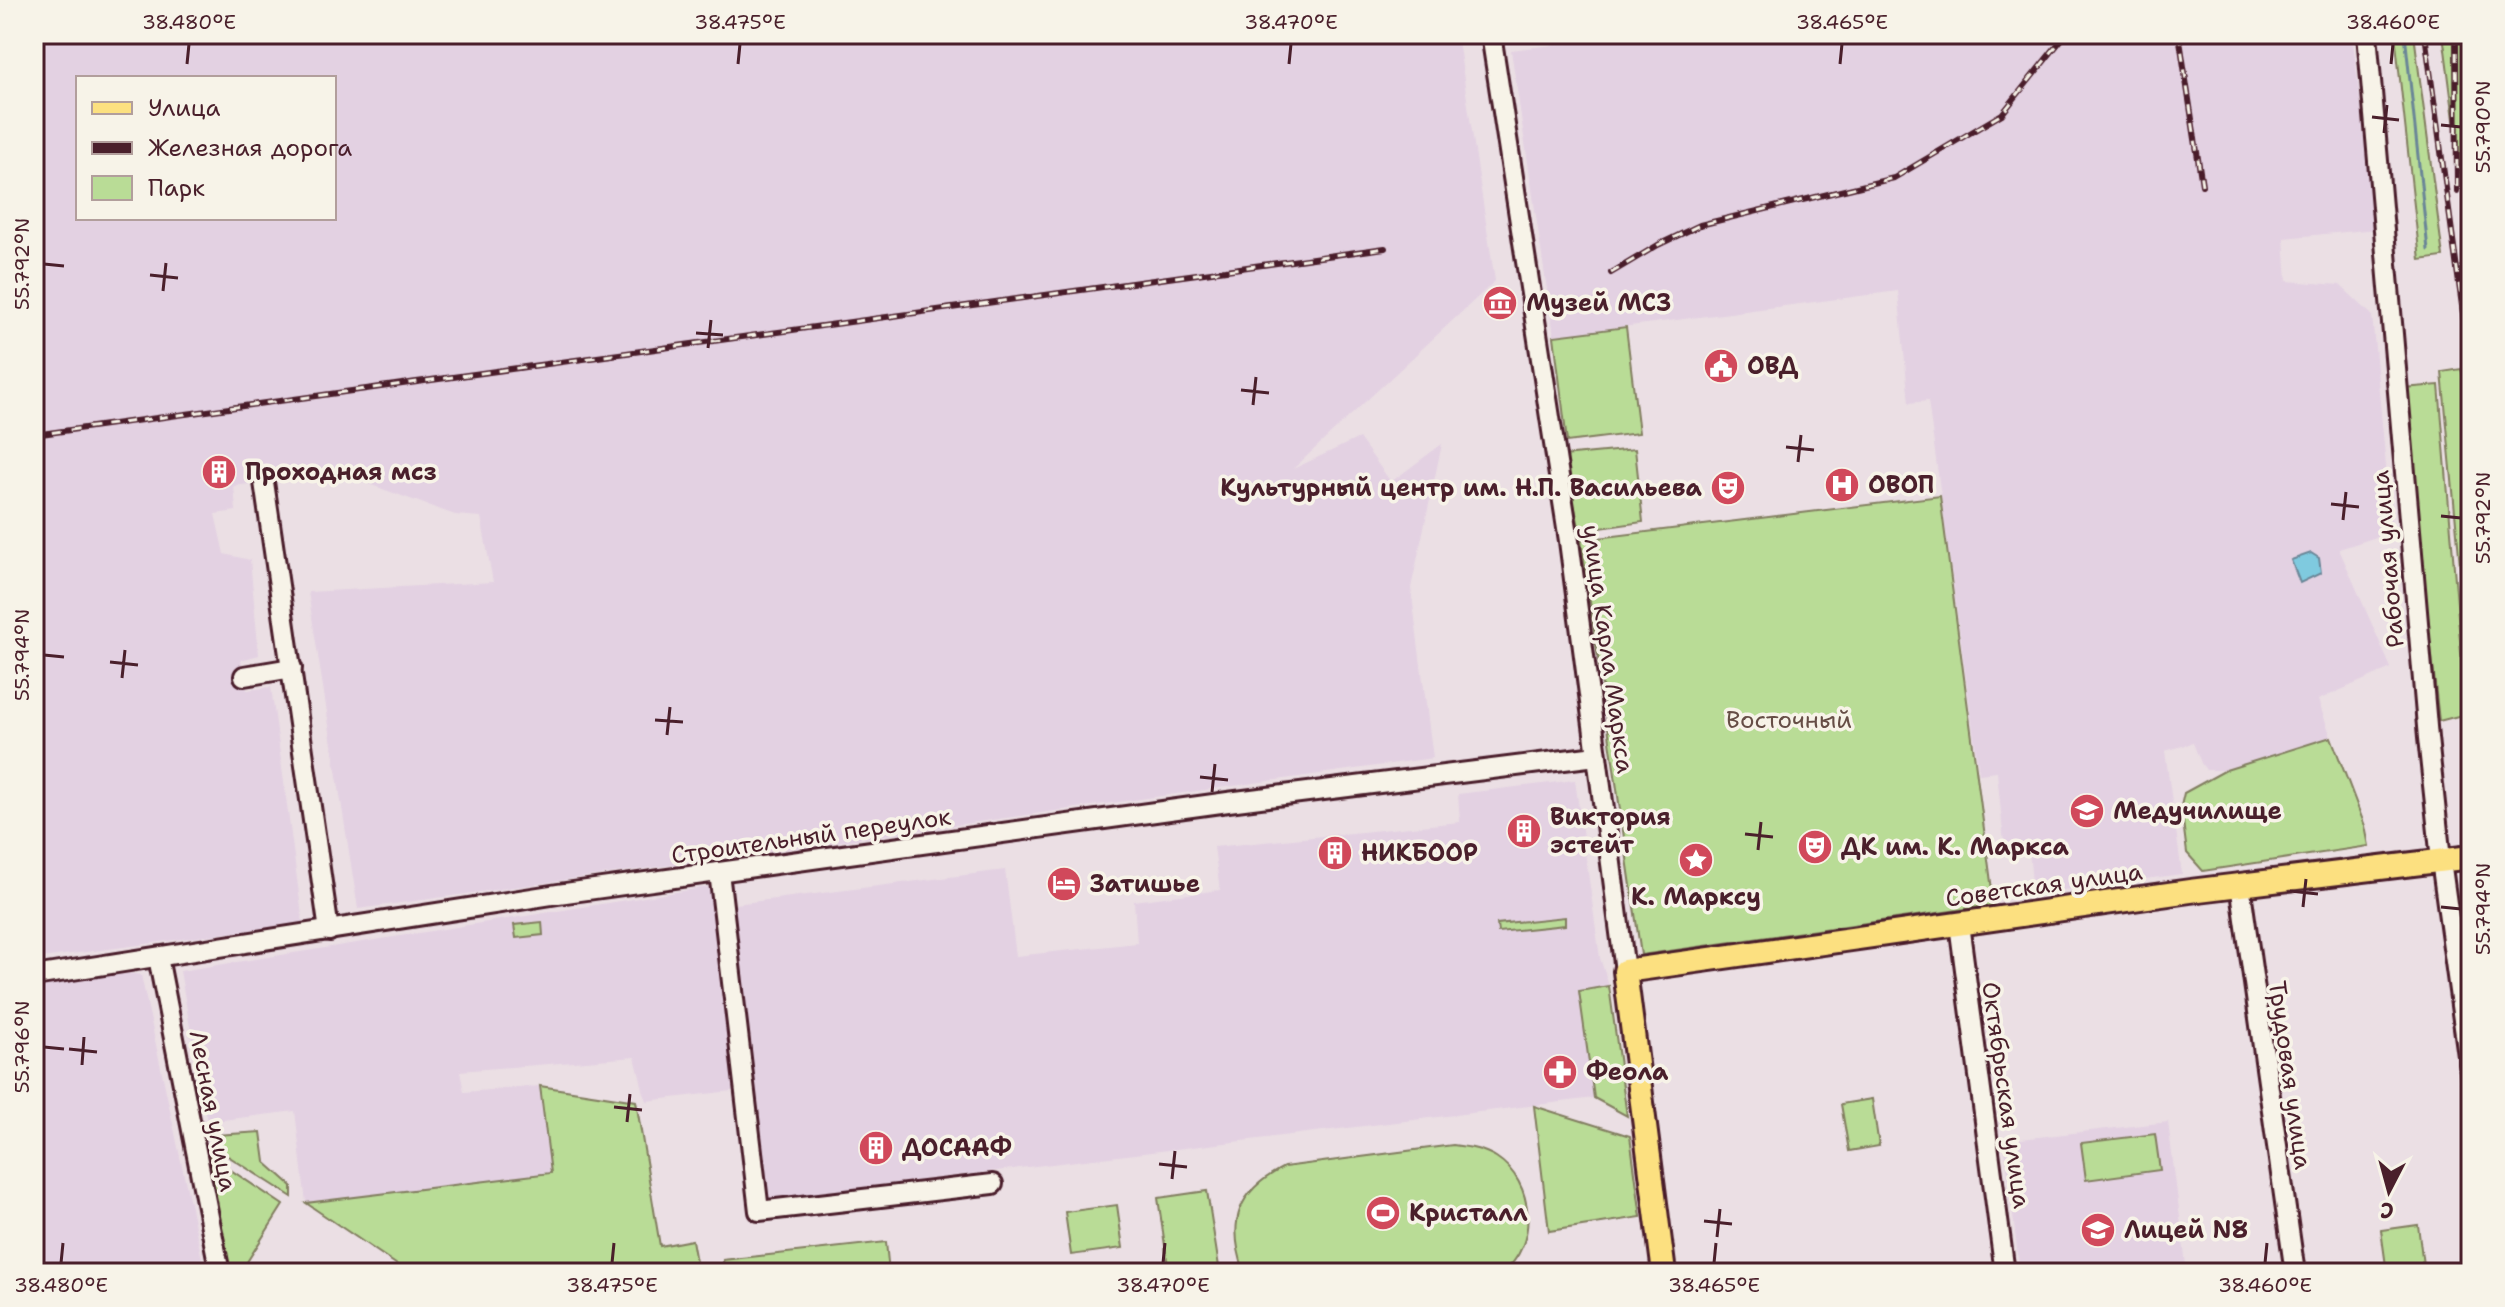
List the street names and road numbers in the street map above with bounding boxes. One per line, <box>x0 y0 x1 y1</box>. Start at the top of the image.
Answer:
street label: Рабочая улица <box>2364 469 2412 649</box>
street label: улица Карла Маркса <box>1575 523 1641 776</box>
street label: Строительный переулок <box>669 800 953 871</box>
street label: Советская улица <box>1943 855 2145 915</box>
street label: Трудовая улица <box>2261 979 2319 1171</box>
street label: Октябрьская улица <box>1974 980 2038 1210</box>
street label: Лесная улица <box>182 1028 244 1194</box>

